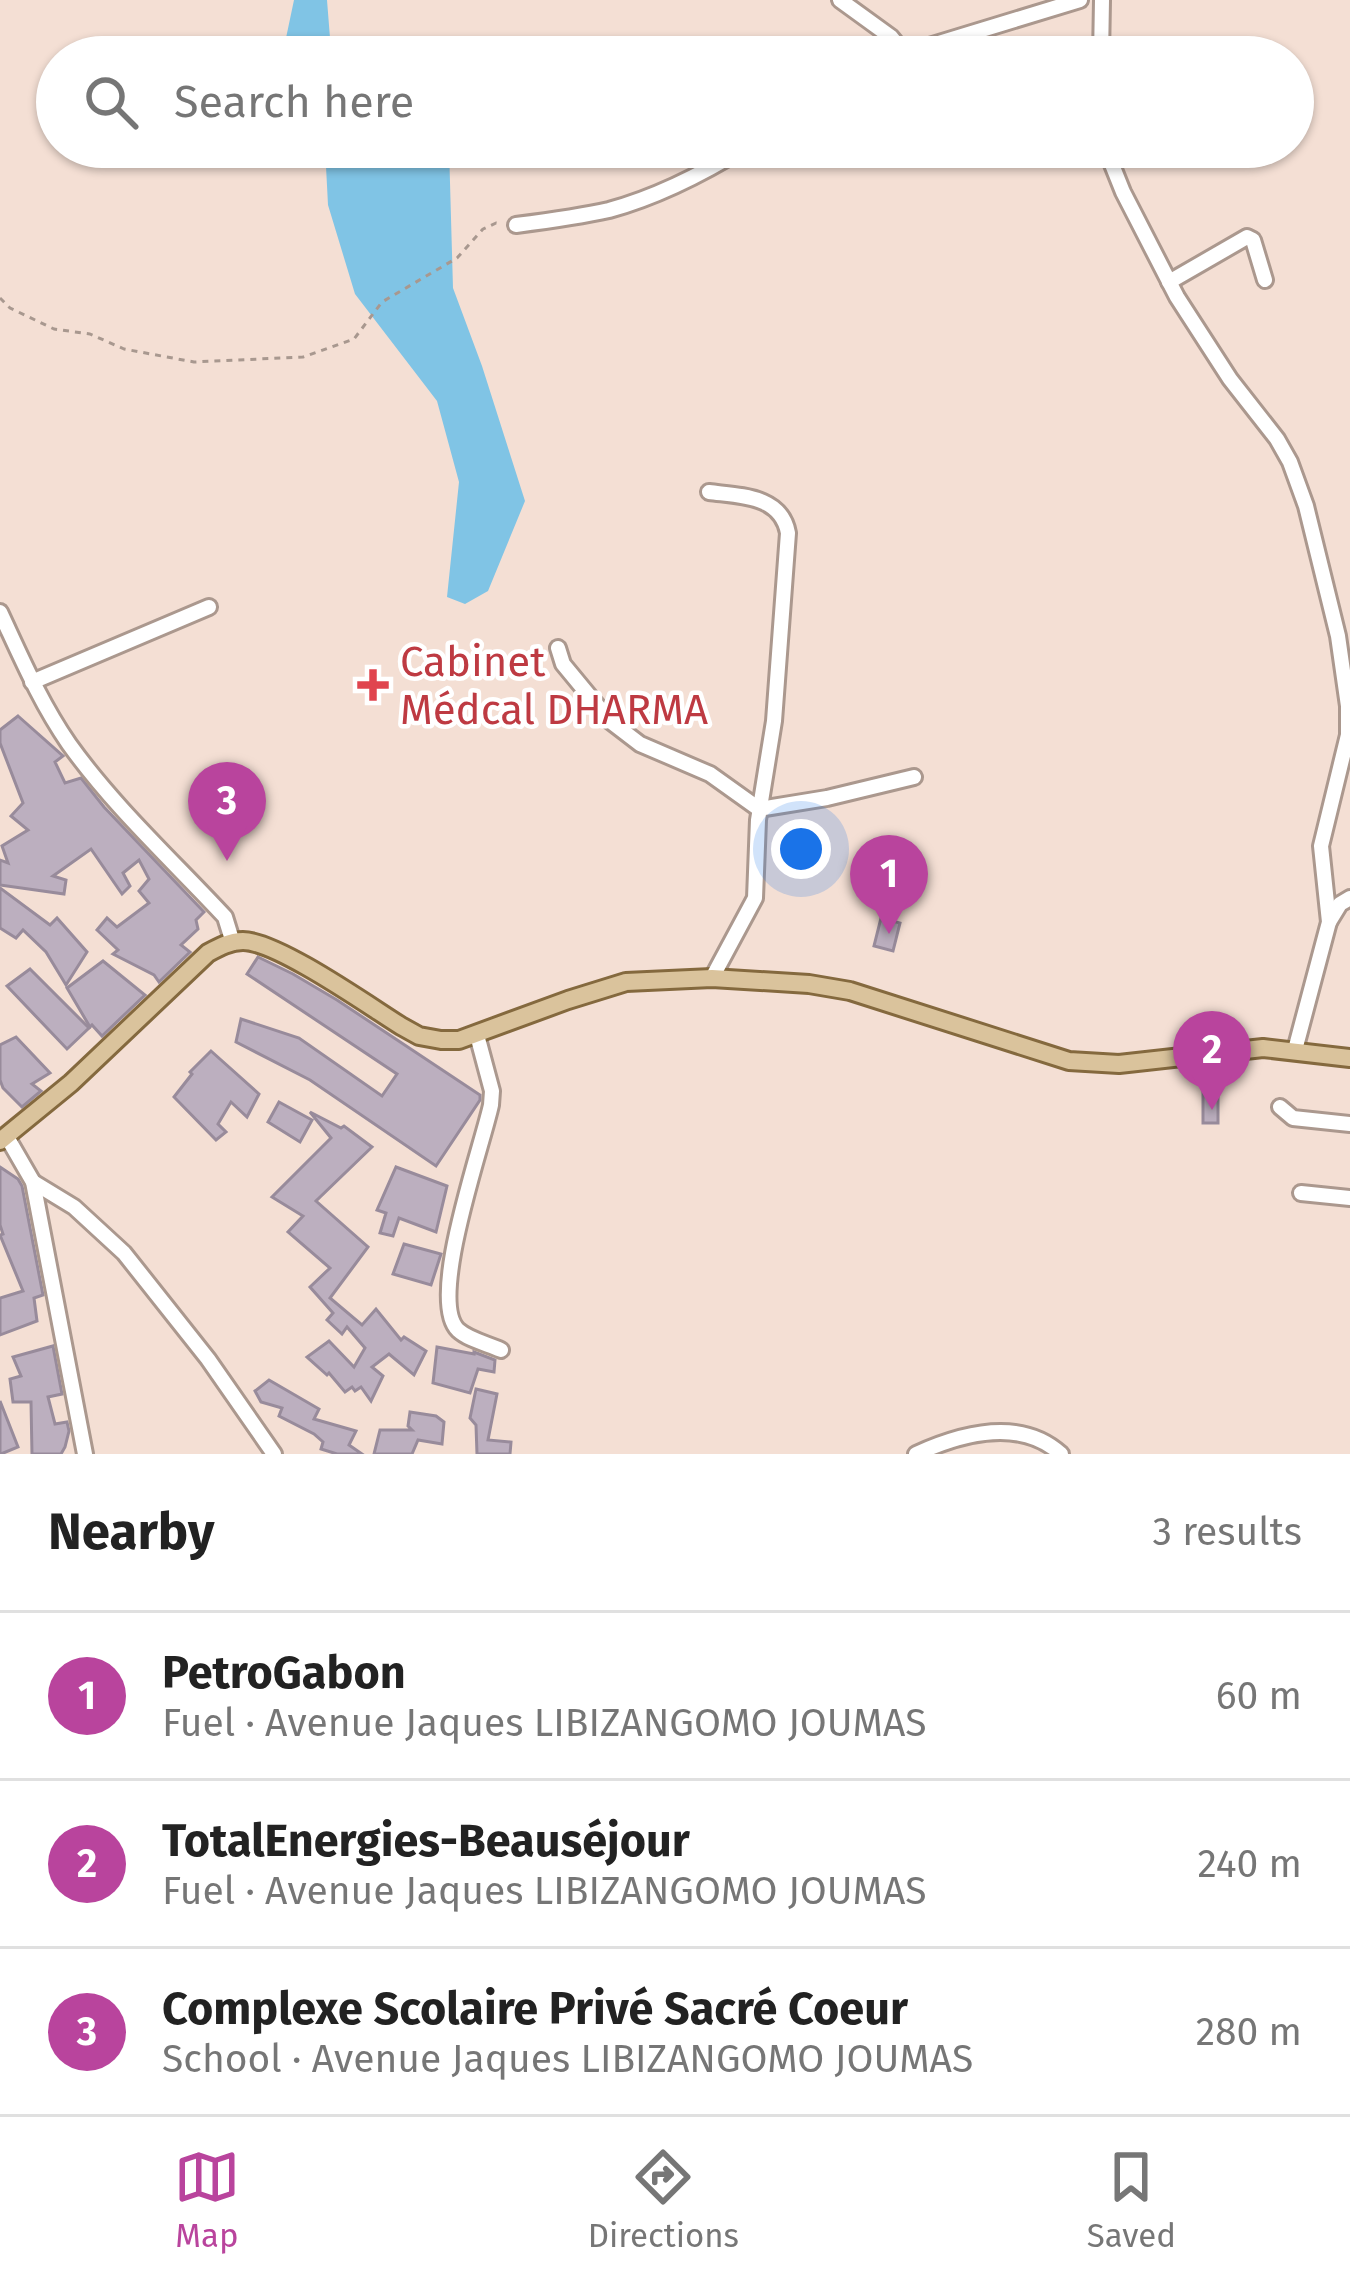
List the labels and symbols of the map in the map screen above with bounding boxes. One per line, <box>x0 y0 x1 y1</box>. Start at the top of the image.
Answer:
place label: Cabinet Médcal DHARMA <box>400 637 708 735</box>
marker: Cabinet Médcal DHARMA <box>357 669 389 701</box>
pin: 3 <box>188 762 266 861</box>
your location <box>771 819 831 879</box>
pin: 1 <box>850 835 928 934</box>
pin: 2 <box>1173 1011 1251 1110</box>

